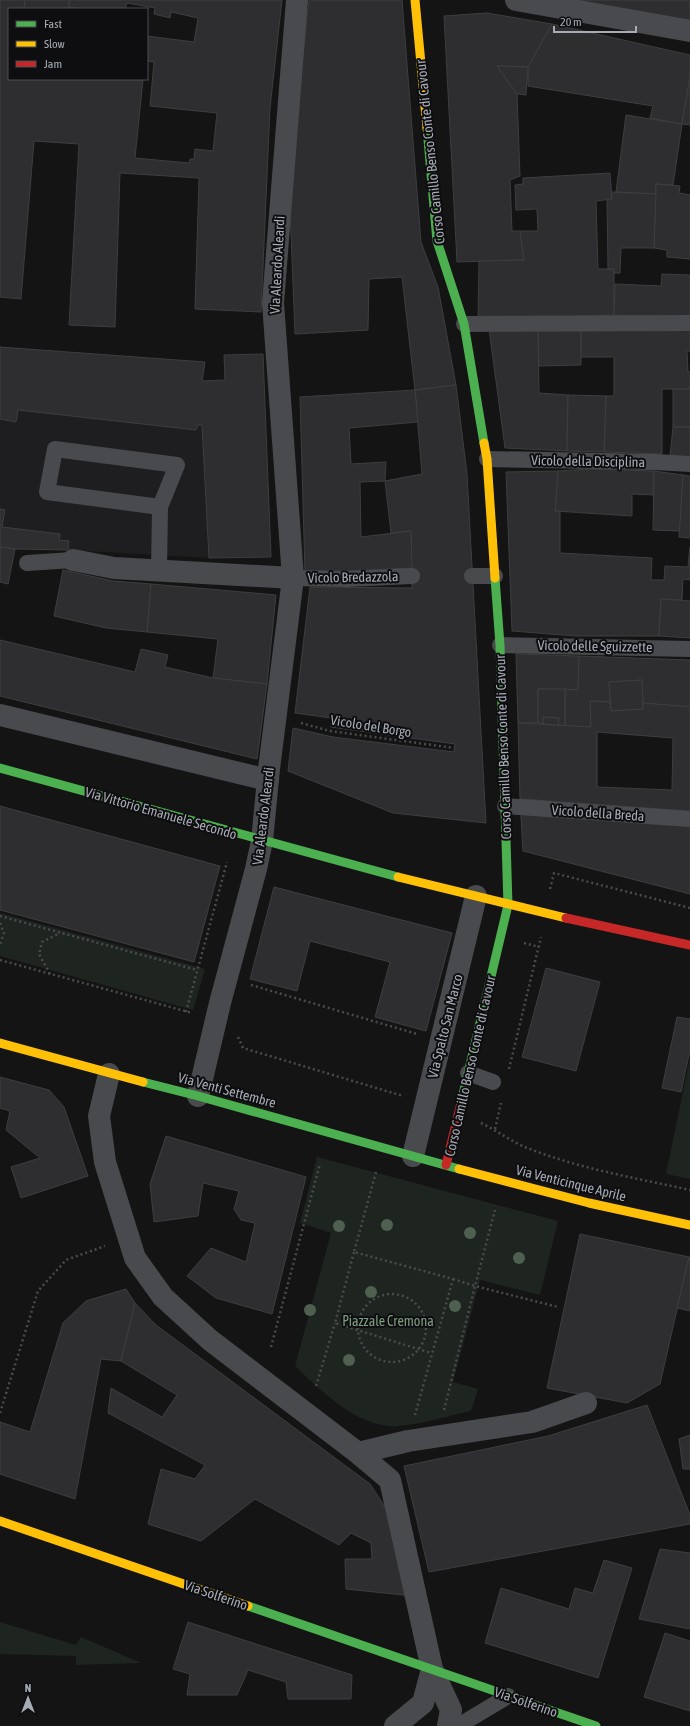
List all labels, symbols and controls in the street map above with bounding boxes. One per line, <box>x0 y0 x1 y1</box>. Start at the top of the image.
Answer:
legend <box>8 8 148 80</box>
scale bar <box>554 8 636 34</box>
text: 20 m <box>560 15 582 29</box>
text: Fast <box>44 17 62 31</box>
text: Slow <box>44 37 65 51</box>
text: Jam <box>44 57 62 71</box>
street label: Corso Camillo Benso Conte di Cavour <box>412 58 448 245</box>
street label: Via Aleardo Aleardi <box>266 215 288 315</box>
street label: Vicolo della Disciplina <box>531 452 645 470</box>
street label: Vicolo Bredazzola <box>307 568 399 586</box>
street label: Vicolo delle Sguizzette <box>537 637 653 655</box>
street label: Corso Camillo Benso Conte di Cavour <box>492 653 514 840</box>
street label: Vicolo del Borgo <box>329 712 413 740</box>
street label: Via Aleardo Aleardi <box>249 766 277 866</box>
street label: Via Vittorio Emanuele Secondo <box>83 784 239 842</box>
street label: Vicolo della Breda <box>551 802 645 824</box>
street label: Via Spalto San Marco <box>424 972 466 1080</box>
street label: Corso Camillo Benso Conte di Cavour <box>441 973 499 1158</box>
street label: Via Venti Settembre <box>176 1069 278 1111</box>
street label: Via Venticinque Aprile <box>514 1162 628 1204</box>
park label: Piazzale Cremona <box>342 1313 434 1329</box>
street label: Via Solferino <box>182 1577 250 1613</box>
north arrow <box>8 1678 48 1718</box>
text: N <box>25 1682 31 1694</box>
street label: Via Solferino <box>492 1684 560 1720</box>

